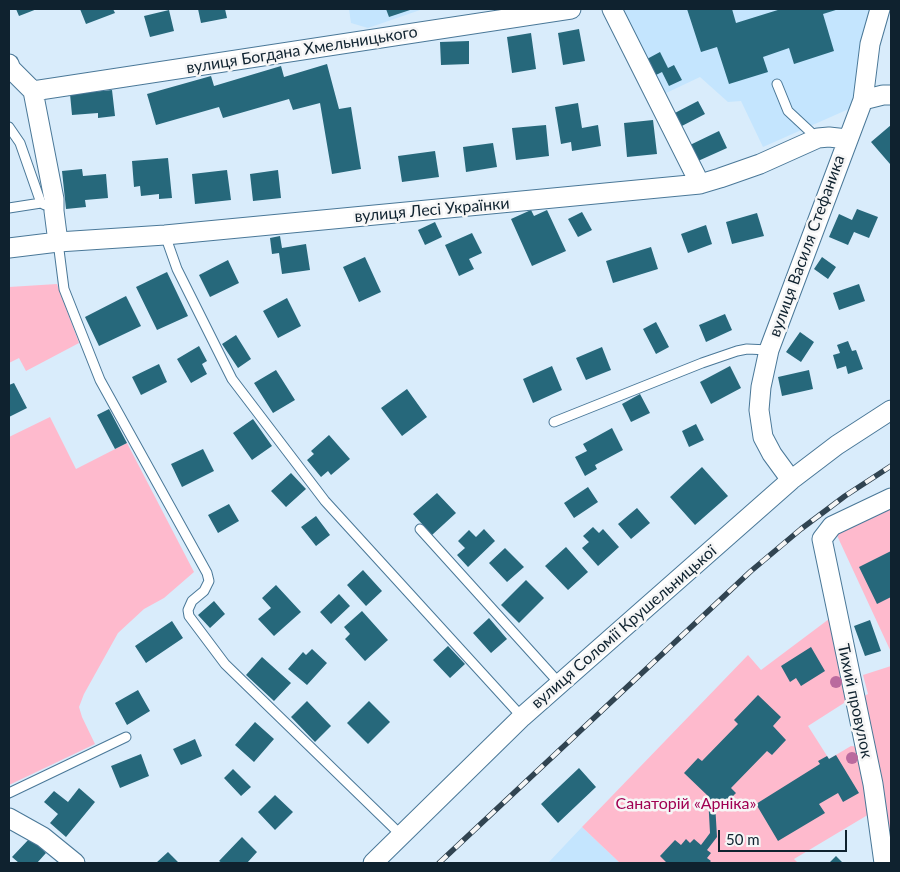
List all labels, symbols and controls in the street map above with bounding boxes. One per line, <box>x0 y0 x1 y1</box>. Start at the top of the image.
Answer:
street label: вулиця Богдана Хмельницького <box>185 22 419 78</box>
street label: вулиця Василя Стефаника <box>765 152 849 340</box>
street label: вулиця Лесі Українки <box>354 194 510 226</box>
street label: вулиця Соломії Крушельницької <box>527 541 721 713</box>
street label: Тихий провулок <box>834 642 876 760</box>
park label: Санаторій «Арніка» <box>616 794 756 814</box>
scale bar <box>720 820 849 852</box>
text: 50 m <box>726 830 760 848</box>

